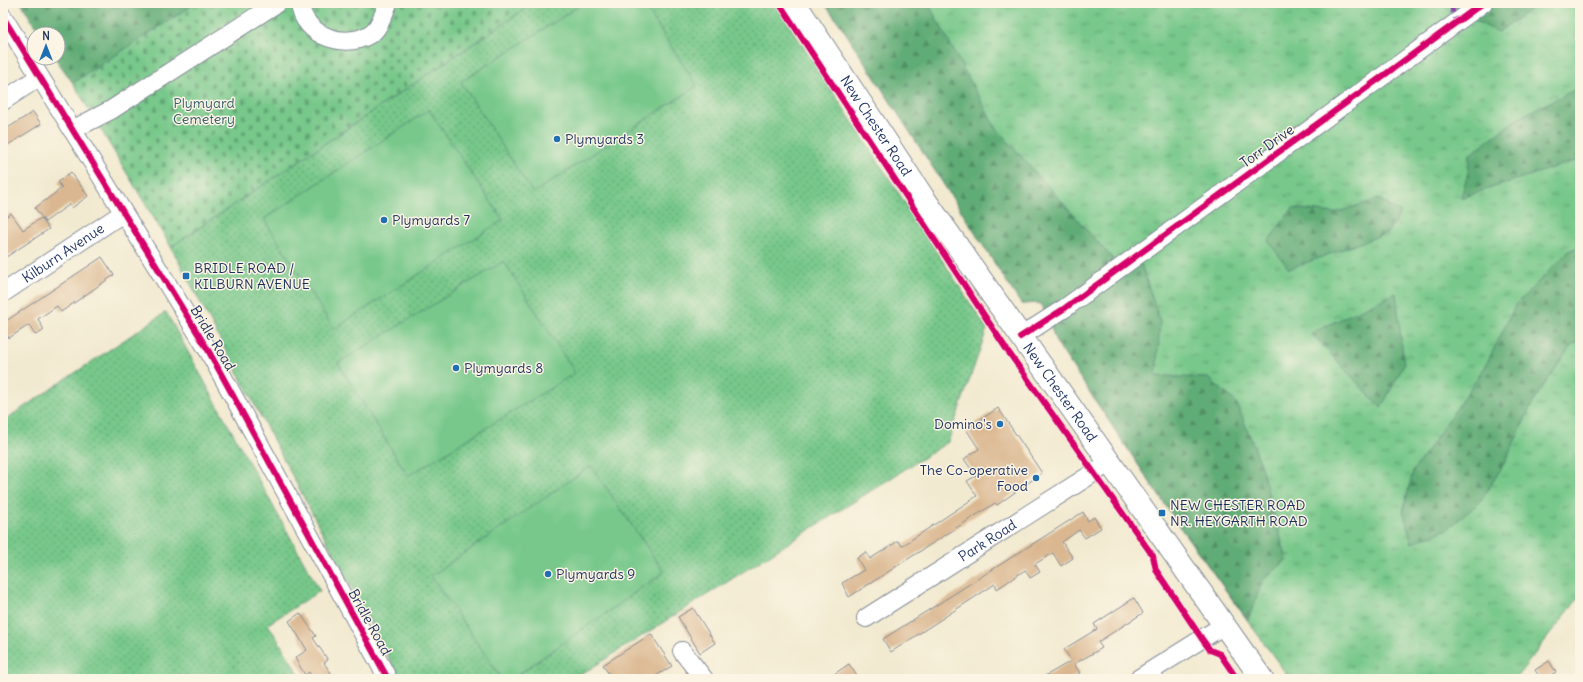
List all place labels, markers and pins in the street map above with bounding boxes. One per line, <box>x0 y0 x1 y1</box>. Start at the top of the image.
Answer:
place label: Plymyards 3 <box>565 130 644 148</box>
marker: Plymyards 3 <box>552 134 562 144</box>
place label: Plymyards 7 <box>392 211 470 229</box>
marker: Plymyards 7 <box>379 215 389 225</box>
place label: BRIDLE ROAD / KILBURN AVENUE <box>194 259 310 293</box>
marker: BRIDLE ROAD / KILBURN AVENUE <box>181 271 191 281</box>
place label: Plymyards 8 <box>464 359 543 377</box>
marker: Plymyards 8 <box>451 363 461 373</box>
place label: Domino's <box>934 415 992 433</box>
marker: Domino's <box>995 419 1005 429</box>
place label: The Co-operative Food <box>920 461 1028 495</box>
marker: The Co-operative Food <box>1031 473 1041 483</box>
place label: NEW CHESTER ROAD NR. HEYGARTH ROAD <box>1170 496 1308 530</box>
marker: NEW CHESTER ROAD NR. HEYGARTH ROAD <box>1157 508 1167 518</box>
place label: Plymyards 9 <box>556 565 635 583</box>
marker: Plymyards 9 <box>543 569 553 579</box>

